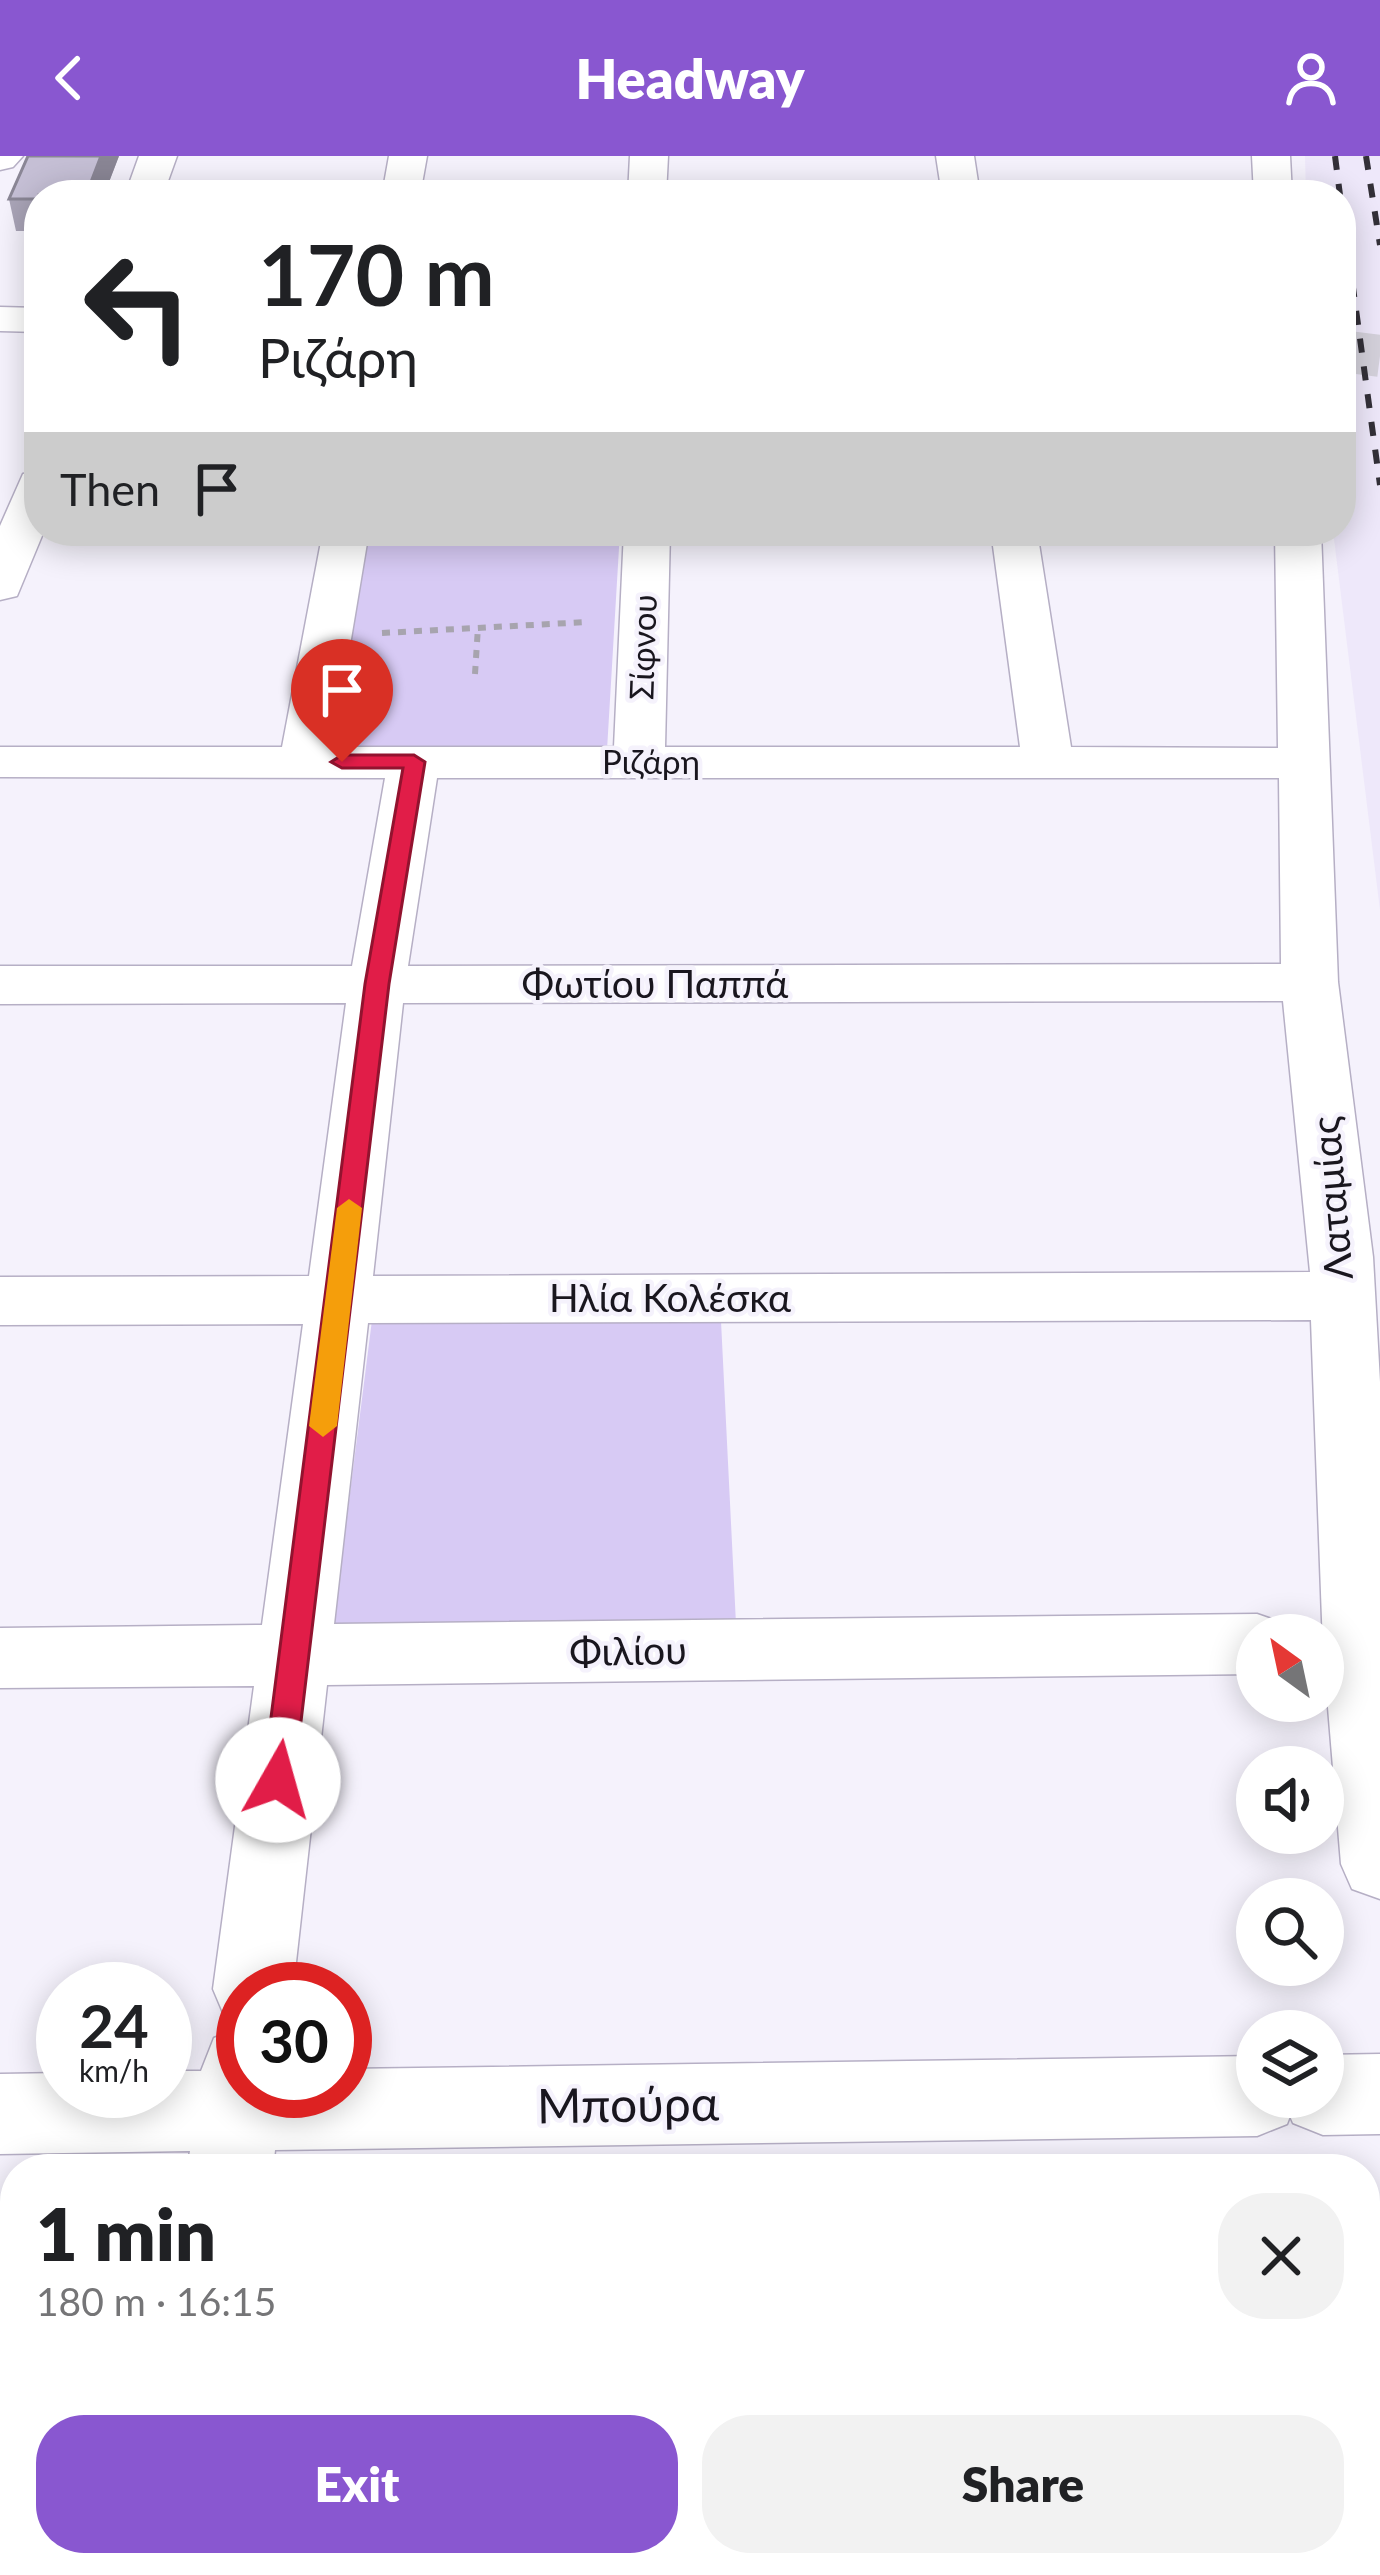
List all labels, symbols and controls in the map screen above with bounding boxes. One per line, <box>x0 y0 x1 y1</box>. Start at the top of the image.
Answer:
icon: back <box>36 45 102 111</box>
icon: person <box>1278 45 1344 111</box>
text: Headway <box>575 46 805 111</box>
text: 170 m <box>258 223 495 324</box>
icon: left <box>60 228 216 384</box>
text: Ριζάρη <box>258 325 418 390</box>
icon: arrive <box>184 456 250 522</box>
text: Then <box>60 462 160 516</box>
street label: Σίφνου <box>620 594 664 700</box>
pin <box>291 639 393 762</box>
icon: arrive <box>309 657 375 723</box>
street label: Ριζάρη <box>602 741 700 781</box>
street label: Φωτίου Παππά <box>522 960 788 1006</box>
street label: Λαταμίας <box>1301 1114 1361 1282</box>
street label: Ηλία Κολέσκα <box>549 1274 791 1320</box>
north arrow <box>1236 1614 1344 1722</box>
map controls <box>1236 1614 1344 2118</box>
street label: Φιλίου <box>569 1626 687 1674</box>
position arrow <box>215 1717 341 1843</box>
button: sound <box>1236 1746 1344 1854</box>
button: search <box>1236 1878 1344 1986</box>
speed limit sign: 30 <box>216 1962 372 2118</box>
text: 24 <box>79 1989 149 2061</box>
button: layers <box>1236 2010 1344 2118</box>
text: km/h <box>79 2052 149 2088</box>
street label: Μπούρα <box>536 2073 720 2134</box>
text: 1 min <box>36 2190 216 2276</box>
button: close <box>1218 2193 1344 2319</box>
text: 180 m · 16:15 <box>36 2278 276 2324</box>
button: Exit <box>36 2415 678 2553</box>
button: Share <box>702 2415 1344 2553</box>

